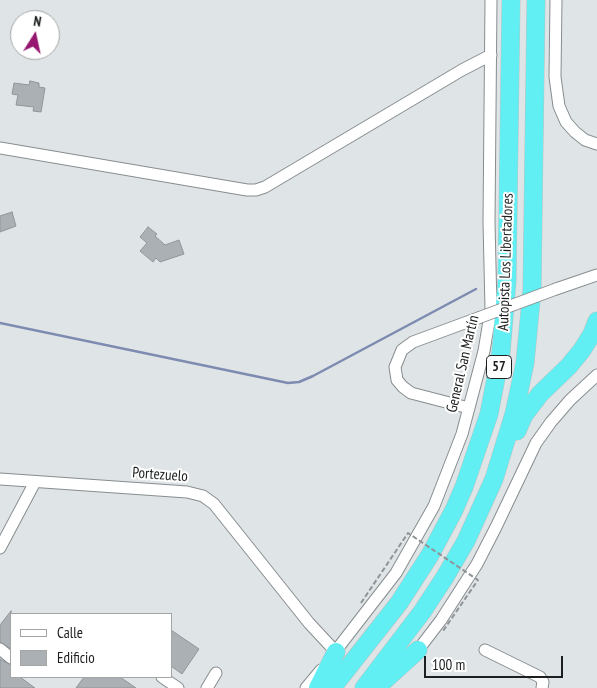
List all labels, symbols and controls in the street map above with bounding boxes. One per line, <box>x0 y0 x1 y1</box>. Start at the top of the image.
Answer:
north arrow <box>10 10 60 60</box>
text: N <box>32 12 43 31</box>
street label: Autopista Los Libertadores <box>495 193 517 331</box>
street label: General San Martín <box>443 314 483 414</box>
road number: 57 <box>486 356 512 378</box>
street label: Portezuelo <box>132 464 188 486</box>
legend <box>10 613 172 678</box>
text: Calle <box>57 623 83 642</box>
scale bar <box>427 646 566 678</box>
text: Edificio <box>57 648 95 667</box>
text: 100 m <box>432 655 465 674</box>

